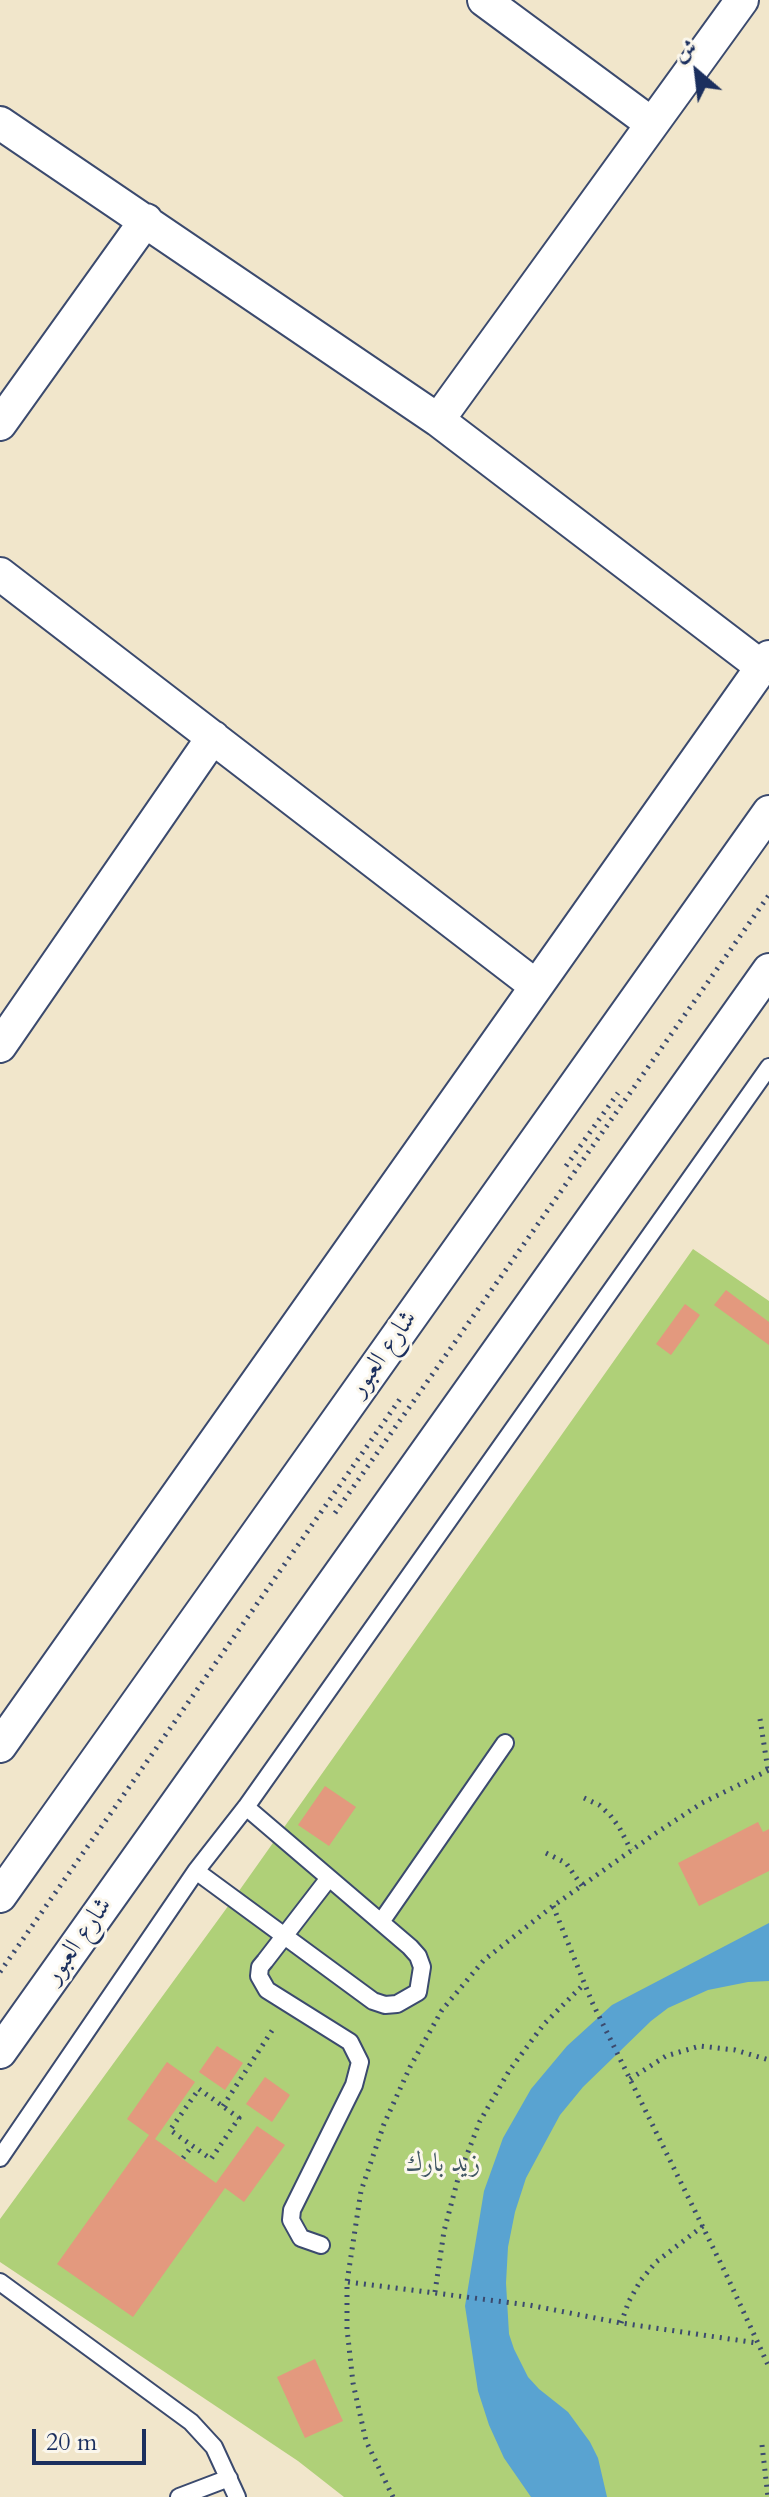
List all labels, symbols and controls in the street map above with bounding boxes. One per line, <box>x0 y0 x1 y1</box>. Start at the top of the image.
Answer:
north arrow <box>657 32 737 112</box>
text: ش <box>669 32 702 69</box>
street label: شارع العبور <box>343 1305 425 1403</box>
street label: شارع العبور <box>38 1892 120 1990</box>
park label: زيد بارك <box>406 2149 480 2181</box>
scale bar <box>36 2413 150 2463</box>
text: 20 m <box>46 2426 97 2459</box>

